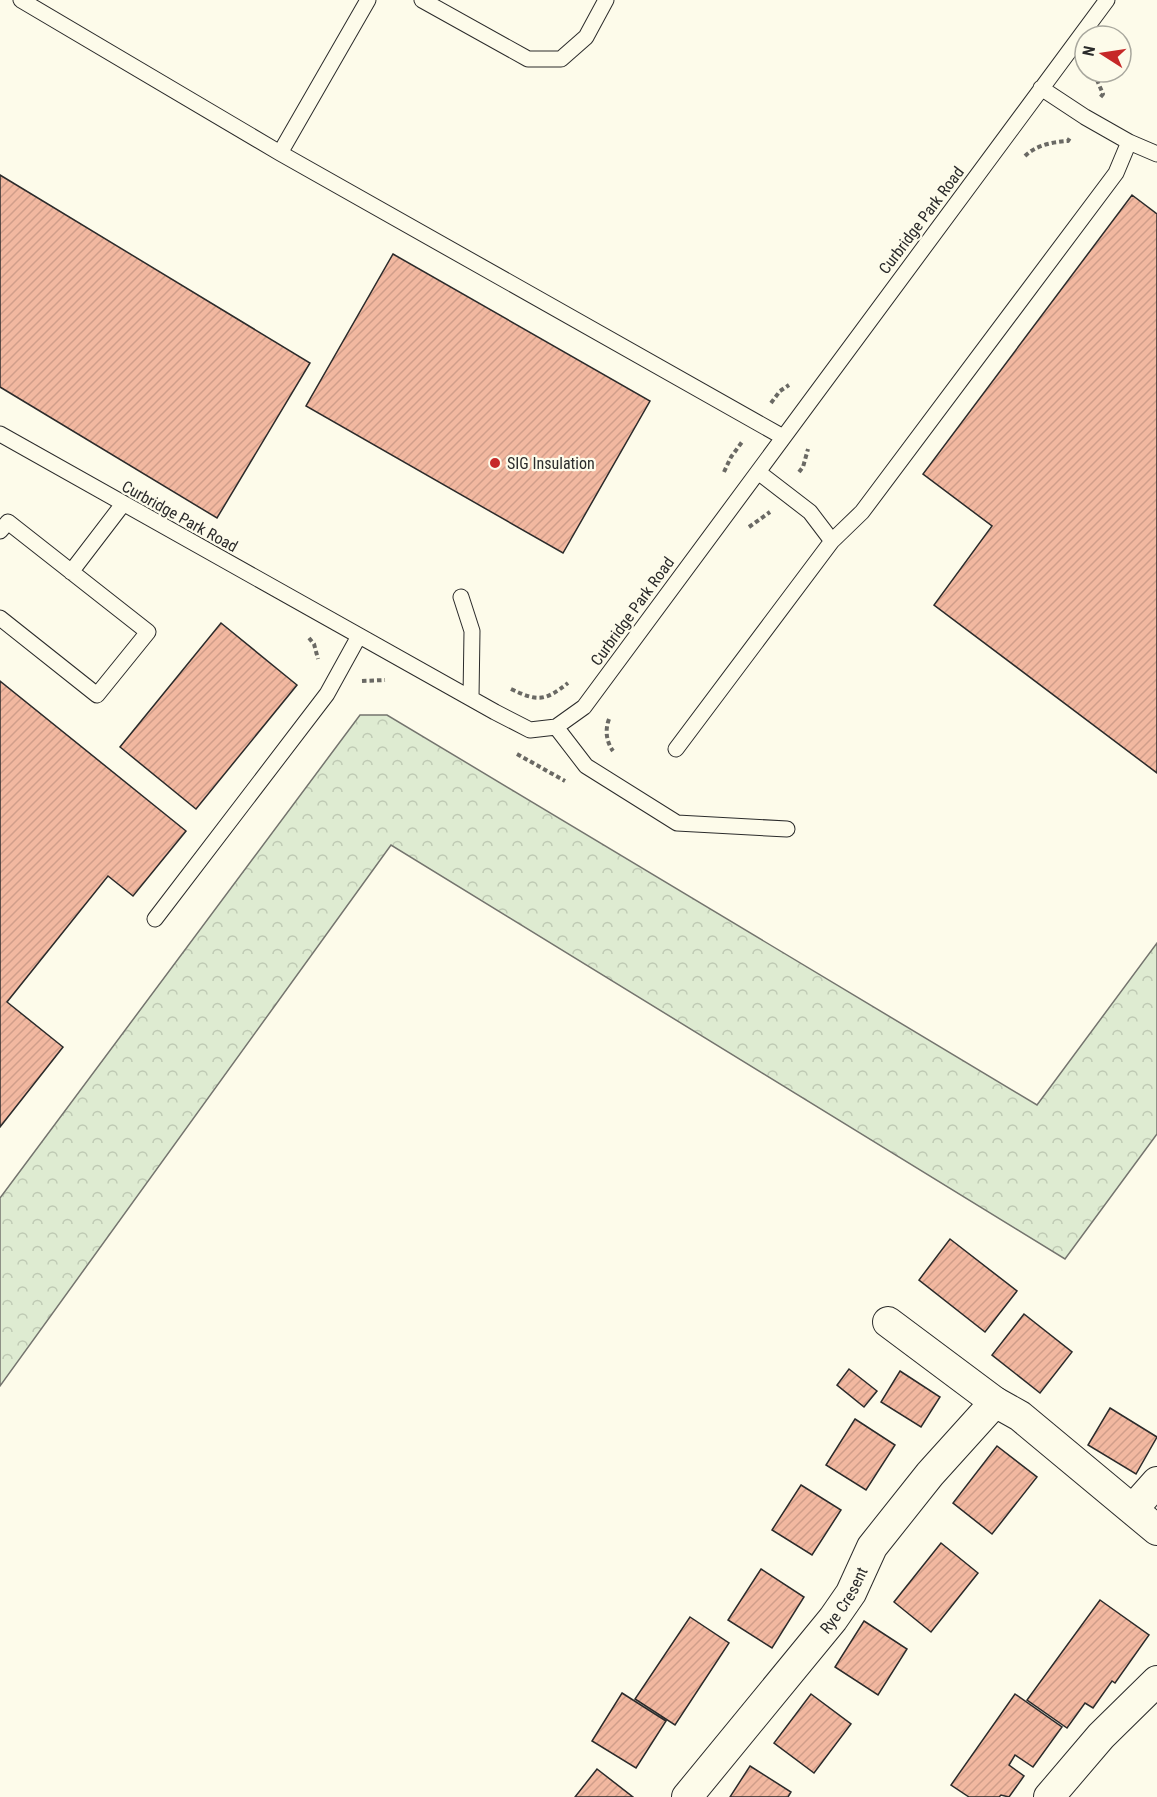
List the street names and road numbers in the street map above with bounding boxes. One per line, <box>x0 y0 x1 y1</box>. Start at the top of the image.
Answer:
street label: Curbridge Park Road <box>875 163 968 278</box>
street label: Curbridge Park Road <box>119 477 241 556</box>
street label: Curbridge Park Road <box>587 553 678 669</box>
street label: Rye Cresent <box>816 1564 872 1637</box>

